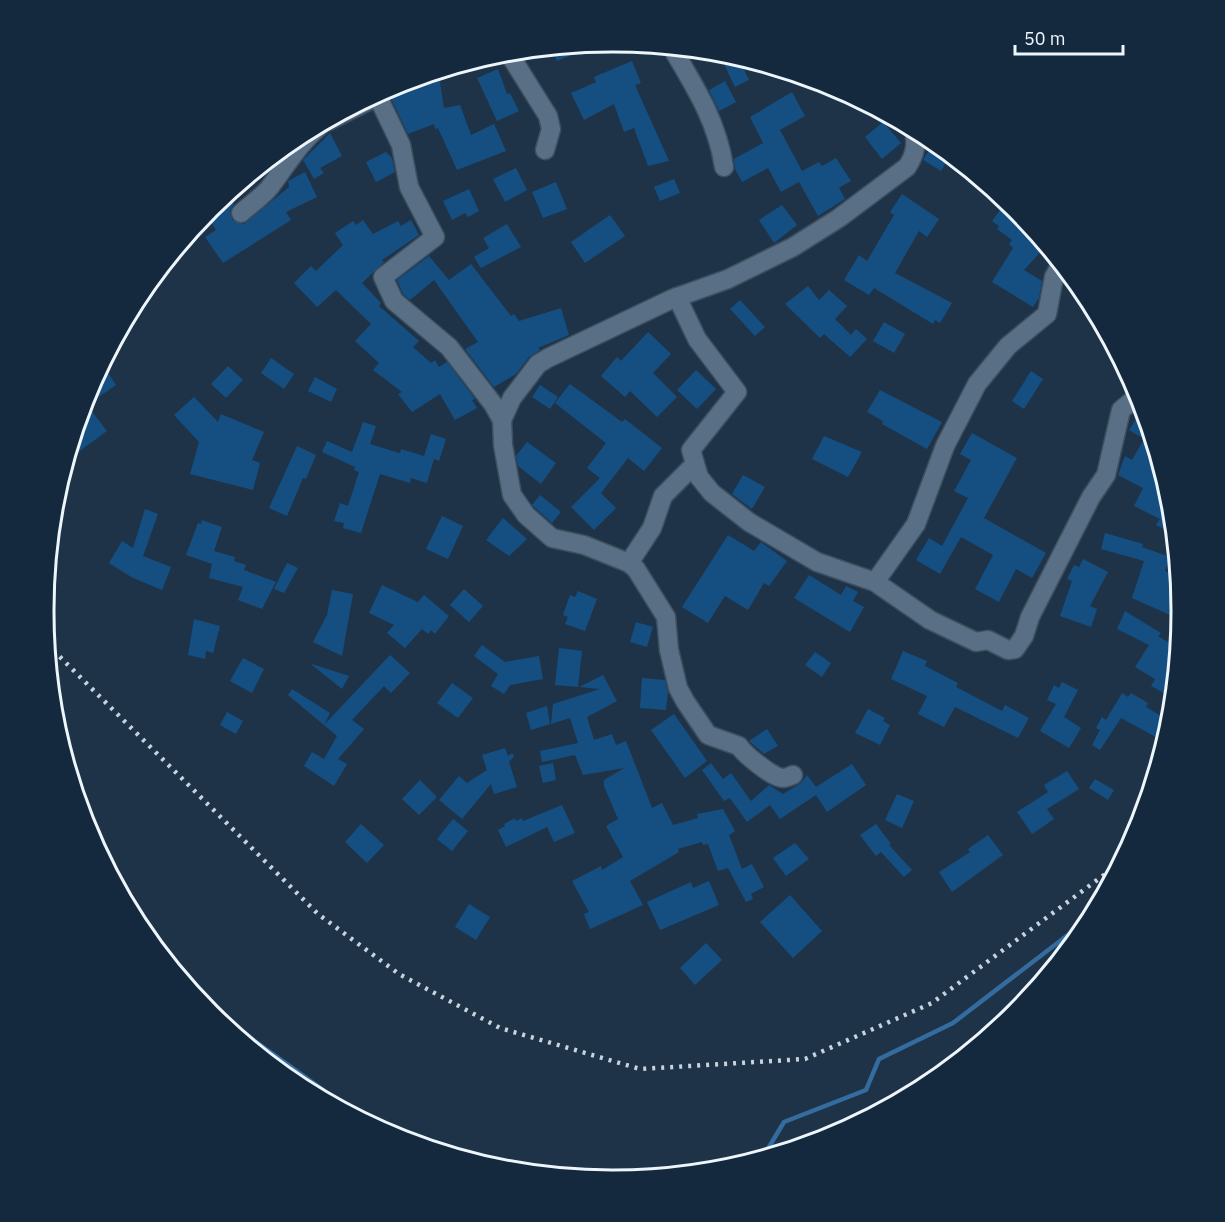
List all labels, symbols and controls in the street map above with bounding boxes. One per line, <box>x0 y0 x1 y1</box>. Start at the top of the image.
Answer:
scale bar <box>1015 18 1123 56</box>
text: 50 m <box>1024 27 1066 50</box>

